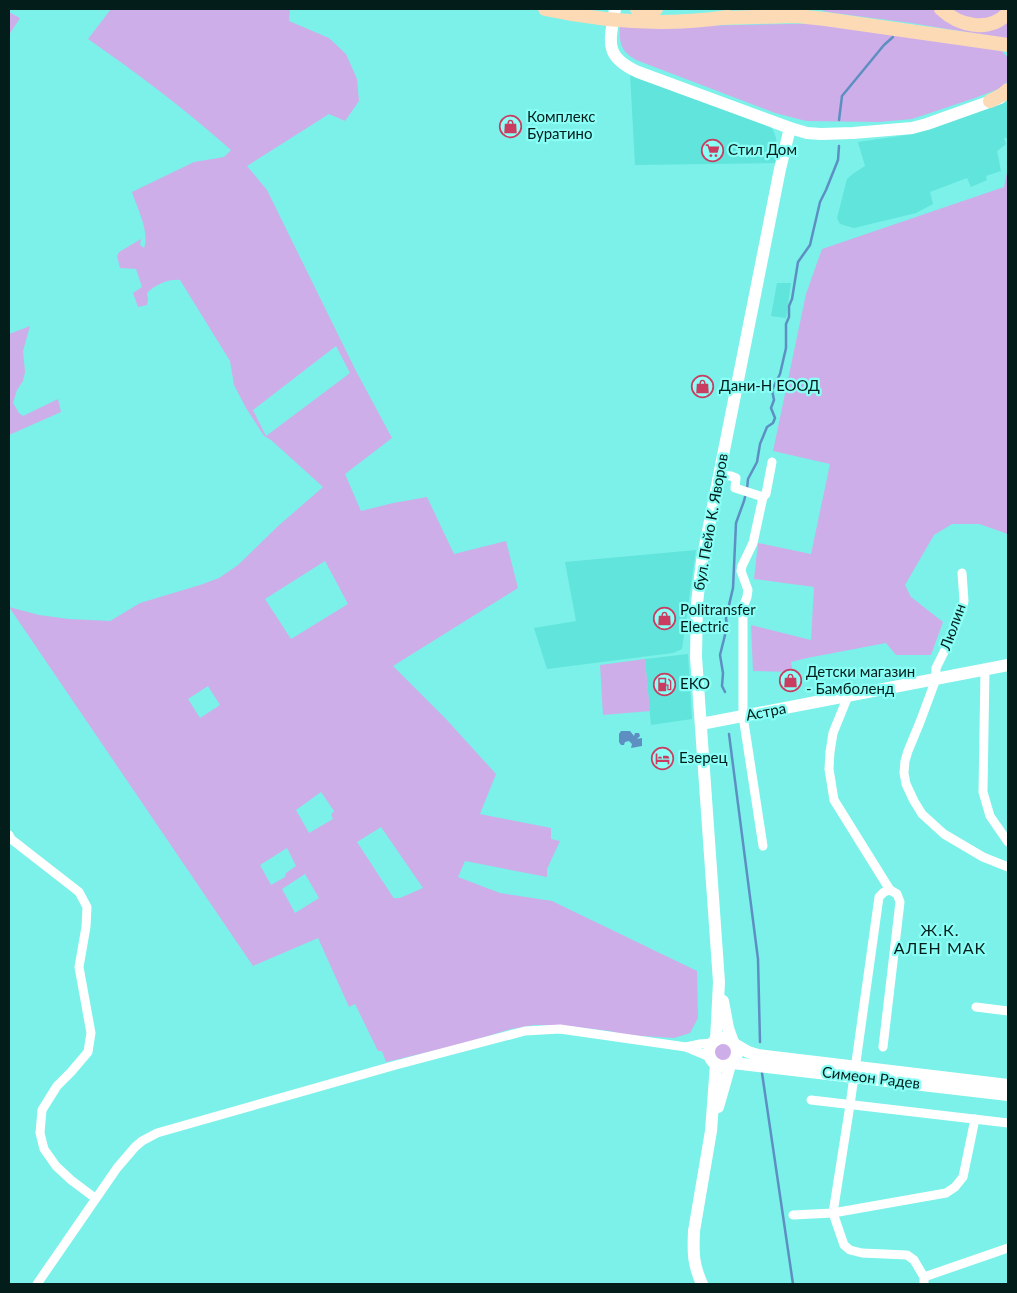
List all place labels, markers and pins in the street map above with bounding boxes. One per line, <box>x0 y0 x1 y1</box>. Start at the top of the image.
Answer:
place label: Комплекс Буратино <box>527 107 595 142</box>
shop icon: Комплекс Буратино <box>499 114 523 138</box>
supermarket icon: Стил Дом <box>700 138 724 162</box>
place label: Стил Дом <box>728 140 797 158</box>
shop icon: Дани-Н ЕООД <box>691 374 715 398</box>
place label: Дани-Н ЕООД <box>719 376 820 394</box>
place label: Politransfer Electric <box>680 600 756 635</box>
shop icon: Politransfer Electric <box>652 607 676 631</box>
place label: Детски магазин - Бамболенд <box>806 662 915 697</box>
shop icon: Детски магазин - Бамболенд <box>778 669 802 693</box>
fuel station icon: EKO <box>652 672 676 696</box>
place label: EKO <box>680 674 710 692</box>
hotel icon: Езерец <box>651 746 675 770</box>
place label: Езерец <box>679 748 728 766</box>

